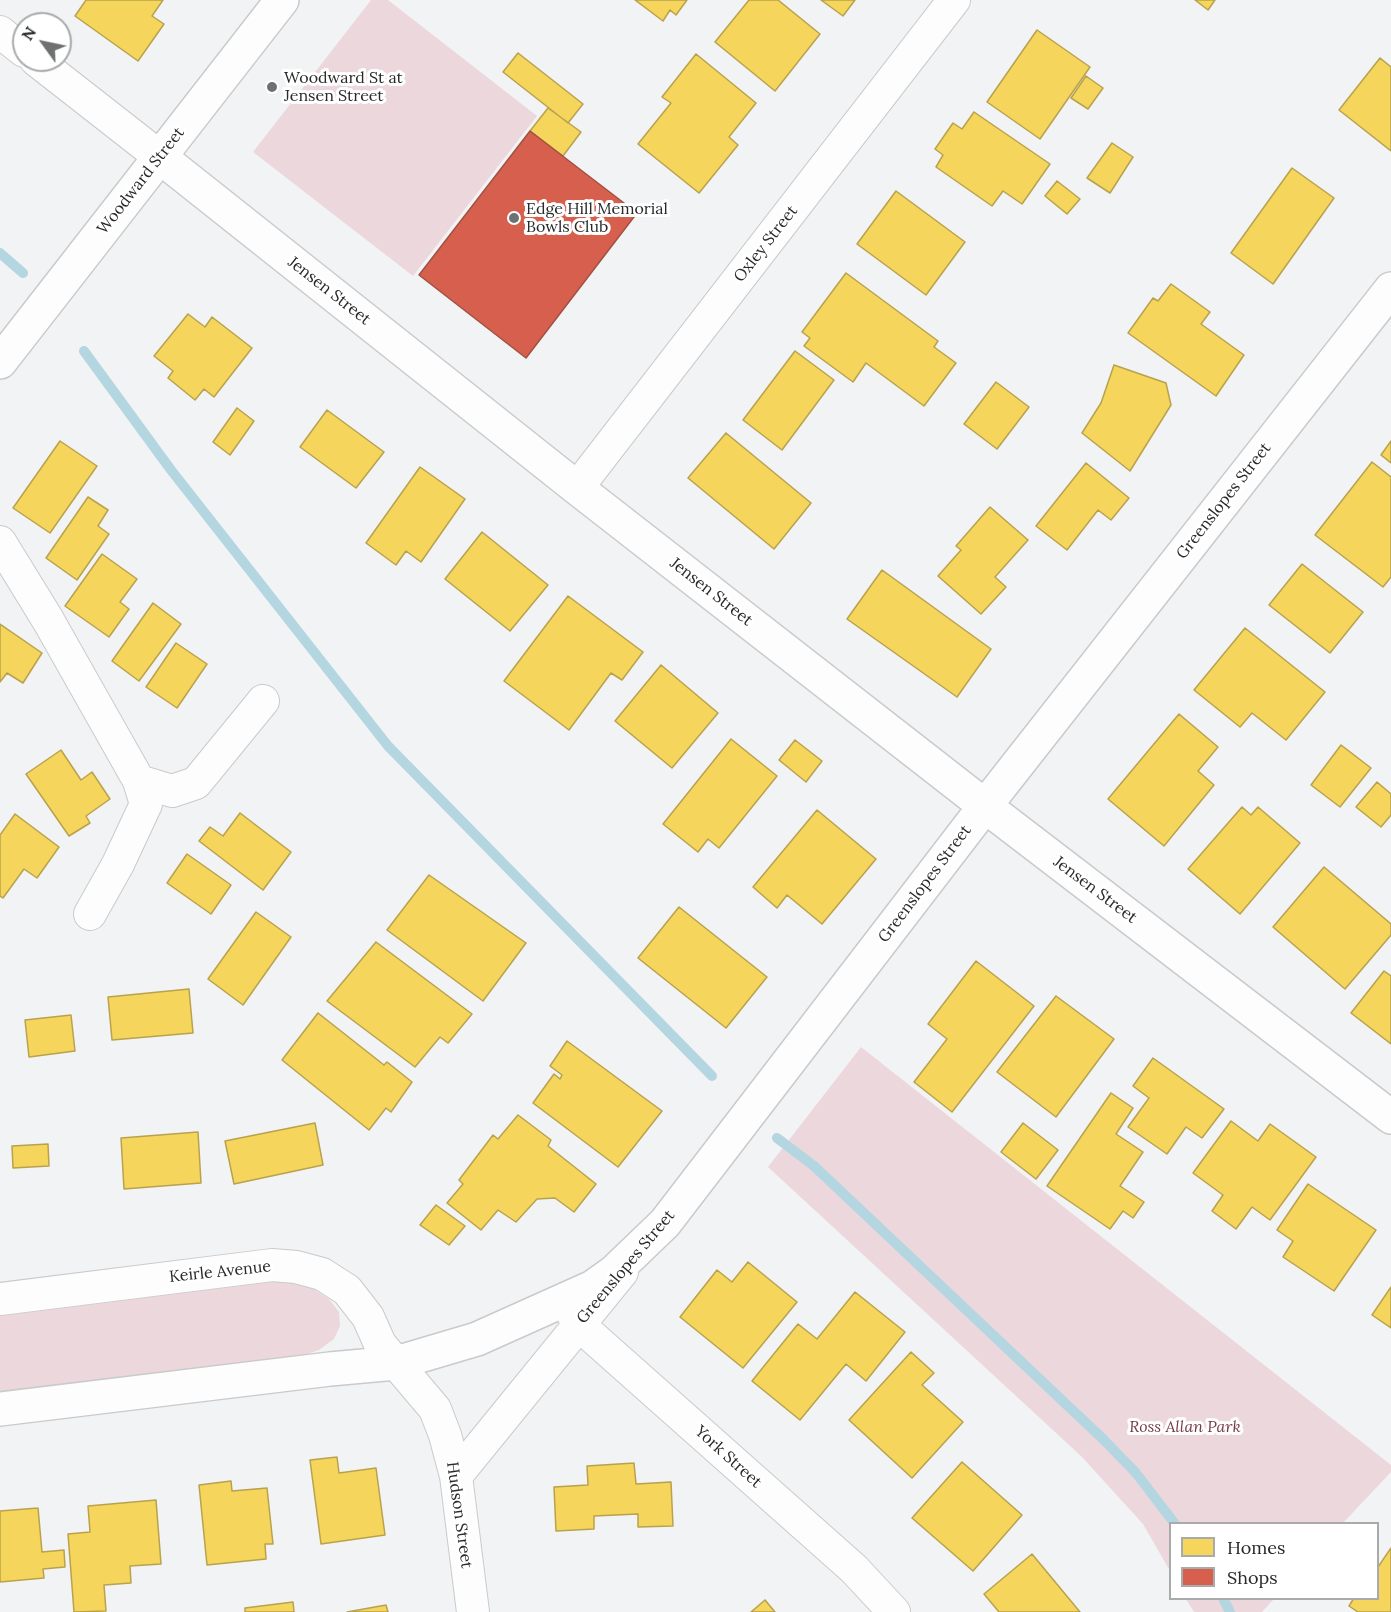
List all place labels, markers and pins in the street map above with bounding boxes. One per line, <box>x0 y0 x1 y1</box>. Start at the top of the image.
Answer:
place label: Woodward St at Jensen Street <box>284 68 403 106</box>
marker: Woodward St at Jensen Street <box>265 80 279 94</box>
place label: Edge Hill Memorial Bowls Club <box>526 199 668 237</box>
marker: Edge Hill Memorial Bowls Club <box>507 211 521 225</box>

